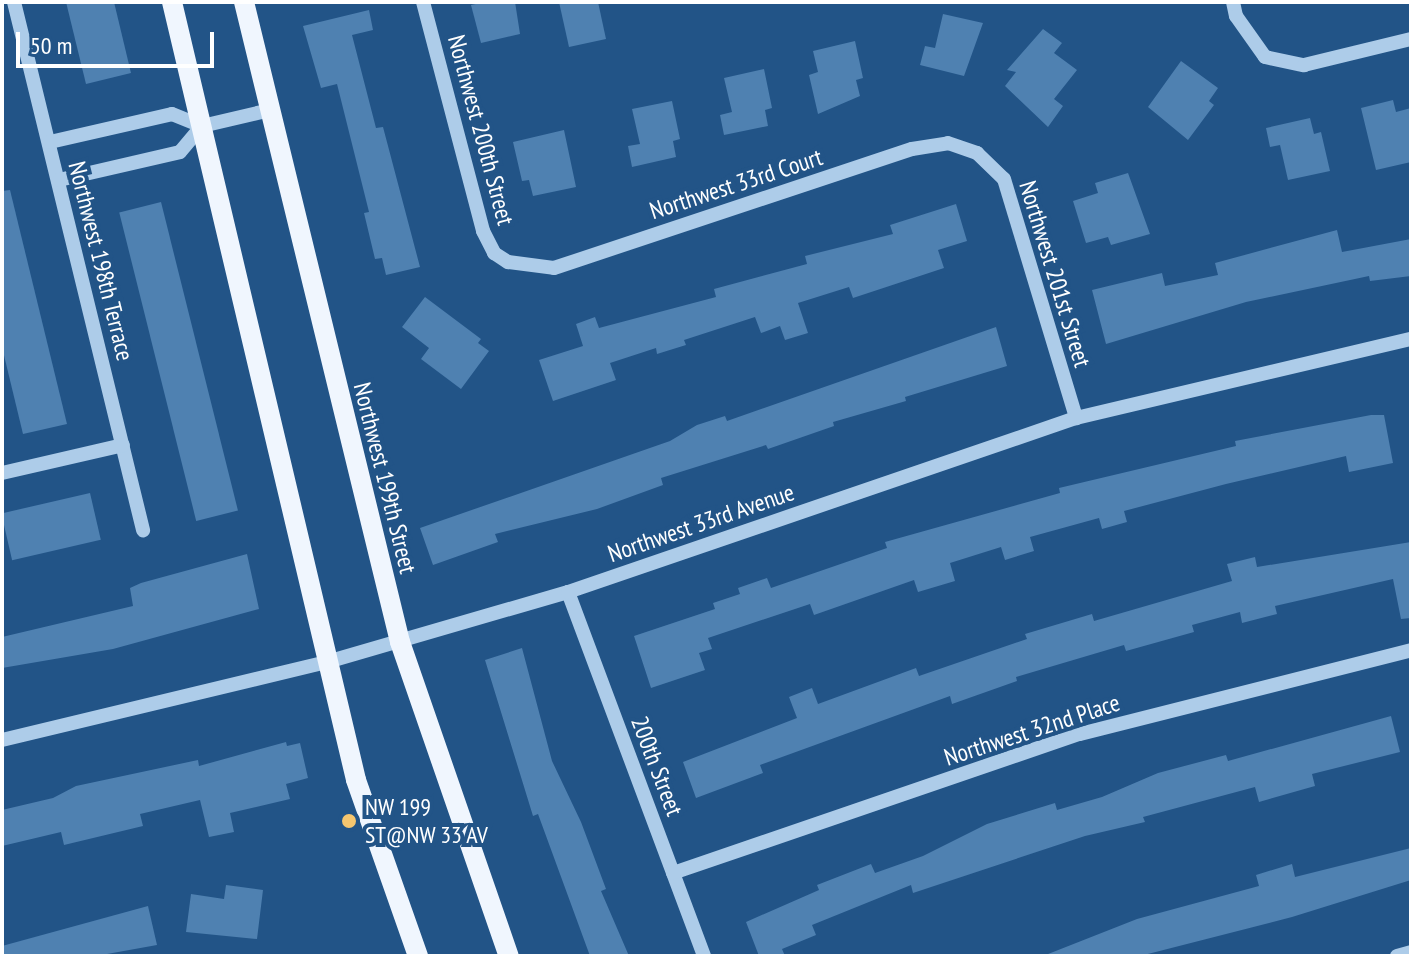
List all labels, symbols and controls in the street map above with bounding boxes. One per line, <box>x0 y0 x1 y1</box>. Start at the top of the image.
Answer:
scale bar <box>20 16 218 66</box>
text: 50 m <box>30 30 72 61</box>
street label: Northwest 200th Street <box>442 32 520 228</box>
street label: Northwest 33rd Court <box>646 143 826 225</box>
street label: Northwest 198th Terrace <box>62 158 140 364</box>
street label: Northwest 201st Street <box>1013 177 1097 371</box>
street label: Northwest 199th Street <box>347 380 423 576</box>
street label: Northwest 33rd Avenue <box>604 478 798 568</box>
street label: Northwest 32nd Place <box>941 688 1123 772</box>
street label: 200th Street <box>625 712 689 820</box>
place label: NW 199 ST@NW 33 AV <box>365 793 489 849</box>
marker: NW 199 ST@NW 33 AV <box>340 812 358 830</box>

